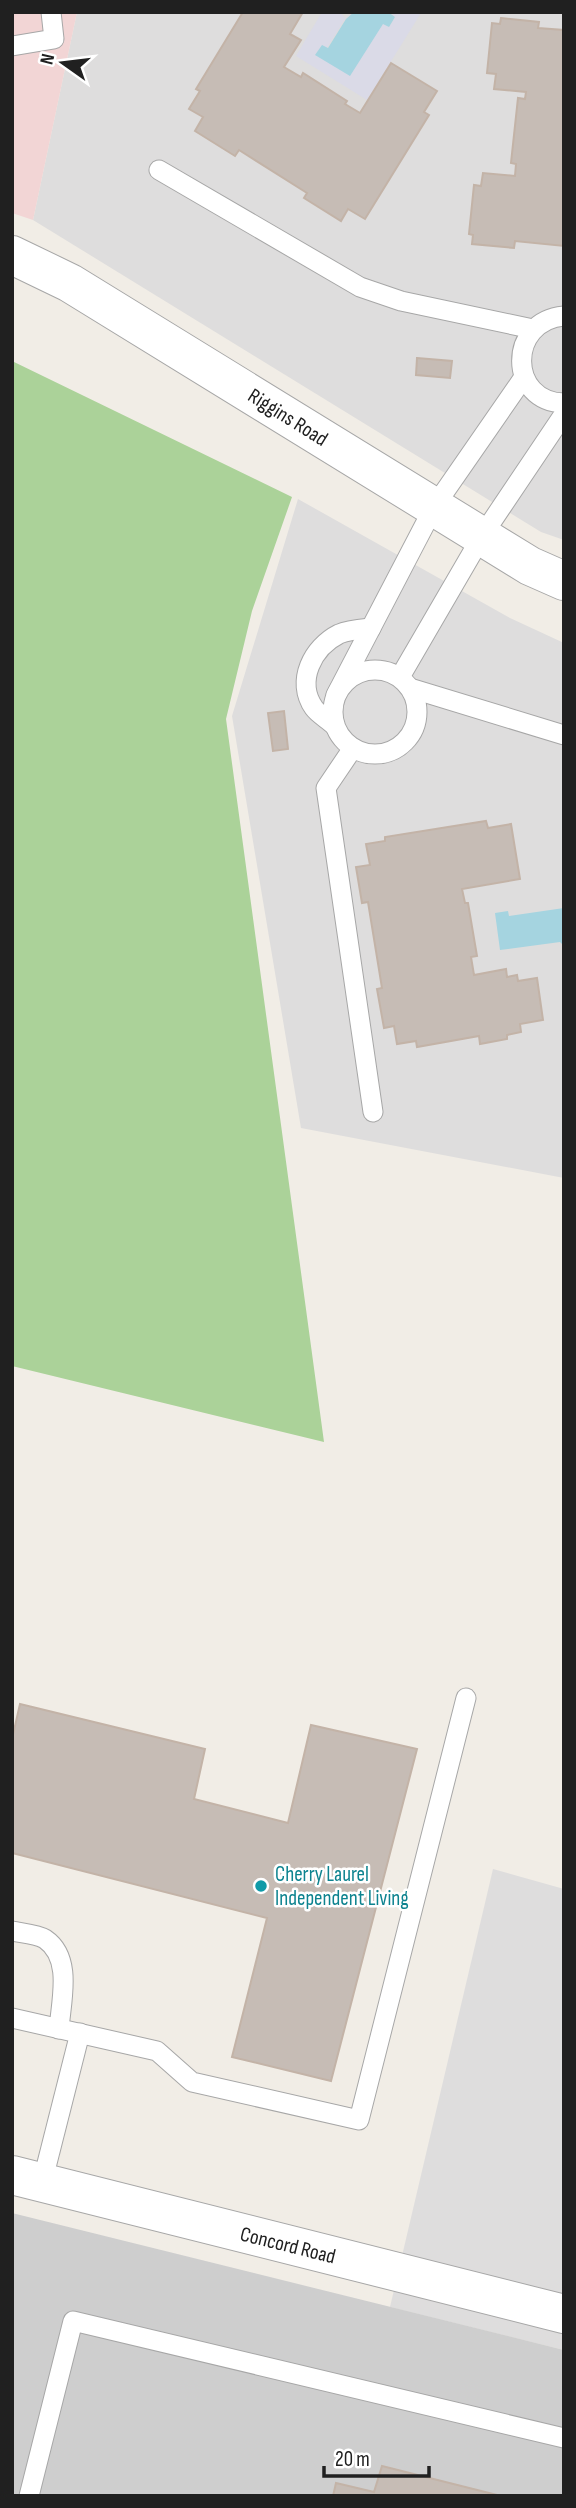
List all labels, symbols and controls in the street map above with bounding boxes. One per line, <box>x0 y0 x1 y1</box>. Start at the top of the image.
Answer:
north arrow <box>28 28 98 98</box>
text: N <box>36 52 60 67</box>
street label: Riggins Road <box>243 383 332 452</box>
place label: Cherry Laurel Independent Living <box>275 1862 409 1911</box>
marker: Cherry Laurel Independent Living <box>253 1878 269 1894</box>
street label: Concord Road <box>238 2222 338 2269</box>
scale bar <box>324 2434 429 2478</box>
text: 20 m <box>335 2447 370 2472</box>

